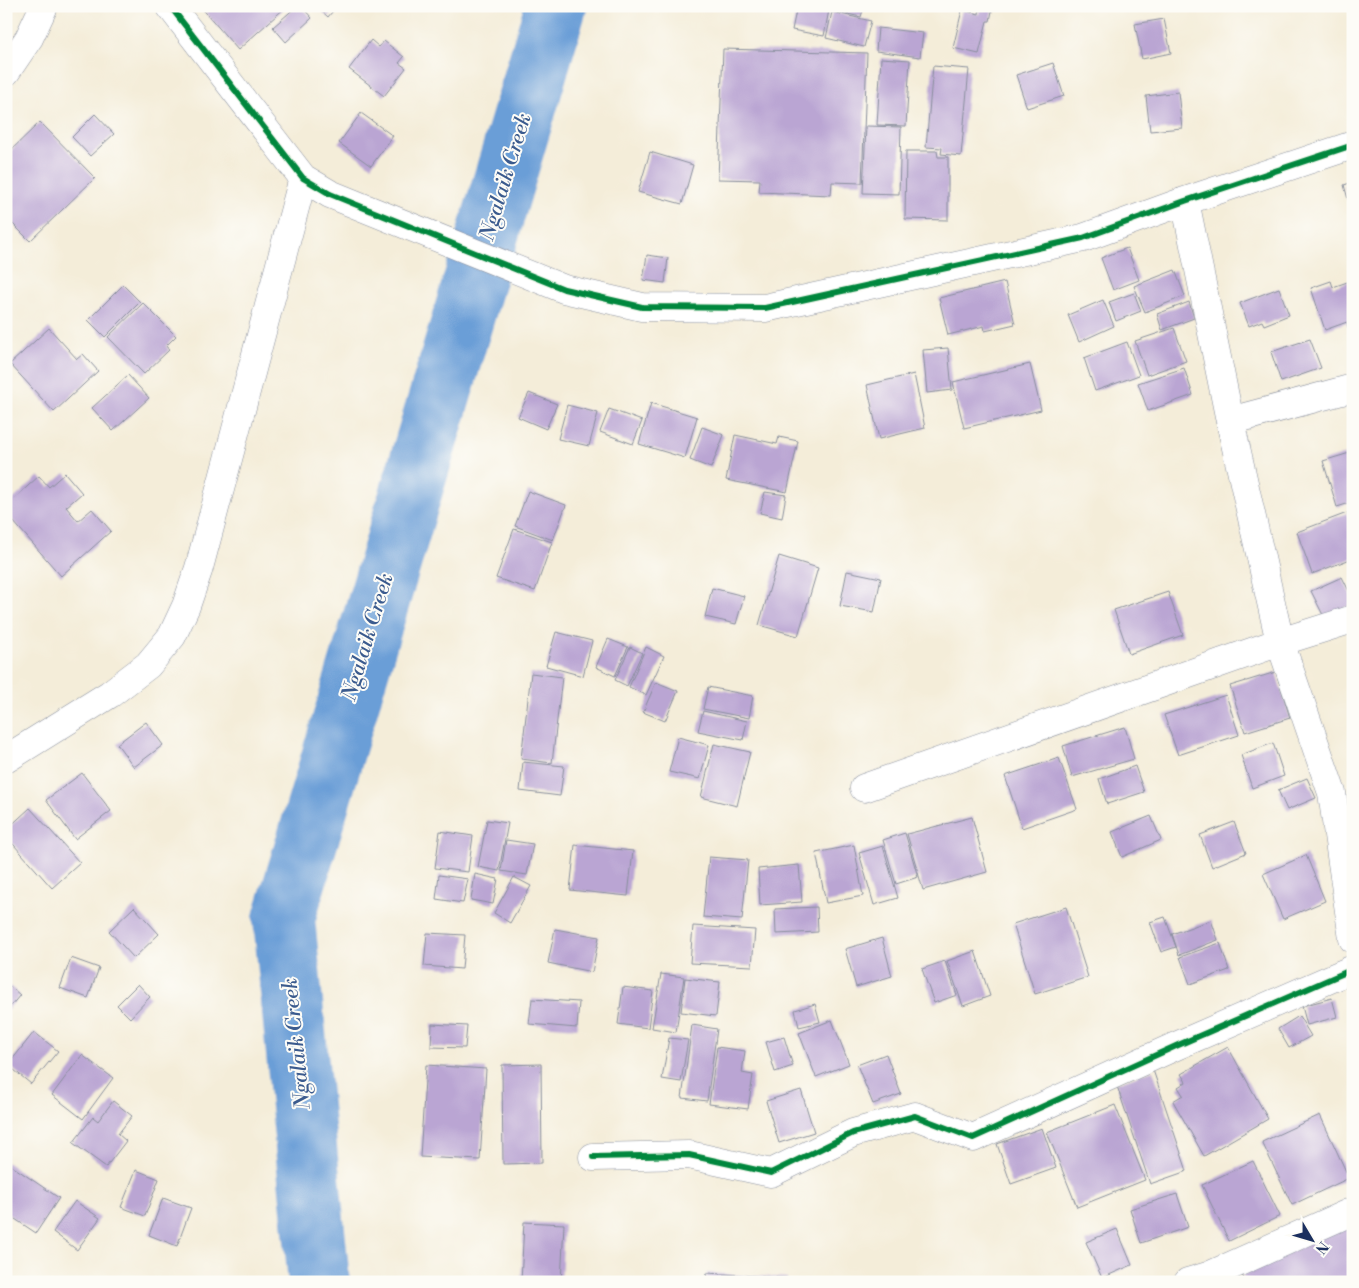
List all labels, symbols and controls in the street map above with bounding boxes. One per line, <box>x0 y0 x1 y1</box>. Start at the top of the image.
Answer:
water label: Ngalaik Creek <box>474 110 538 245</box>
water label: Ngalaik Creek <box>336 570 400 705</box>
water label: Ngalaik Creek <box>277 977 317 1112</box>
north arrow <box>1286 1216 1336 1266</box>
text: N <box>1311 1237 1332 1257</box>

